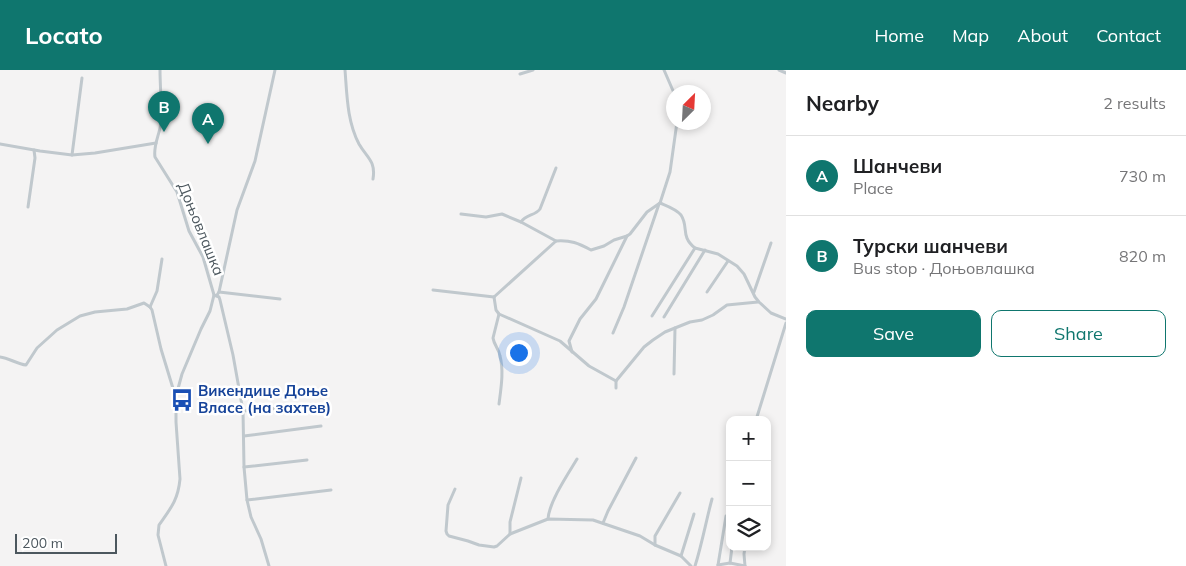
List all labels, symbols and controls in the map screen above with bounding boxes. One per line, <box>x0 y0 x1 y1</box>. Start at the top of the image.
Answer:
text: Locato <box>25 20 103 50</box>
text: Home <box>874 24 924 47</box>
text: Map <box>952 24 989 47</box>
text: About <box>1017 24 1068 47</box>
text: Contact <box>1096 24 1161 47</box>
north arrow <box>666 85 711 130</box>
text: Nearby <box>806 90 879 116</box>
pin: B <box>148 91 180 132</box>
text: 2 results <box>1103 93 1166 113</box>
pin: A <box>192 103 224 144</box>
text: Шанчеви <box>853 154 942 178</box>
text: A <box>816 166 828 186</box>
text: 730 m <box>1119 166 1166 186</box>
text: Place <box>853 178 893 198</box>
street label: Доњовлашка <box>174 179 229 278</box>
text: Турски шанчеви <box>853 234 1008 258</box>
text: B <box>816 246 828 266</box>
text: 820 m <box>1119 246 1166 266</box>
text: Bus stop · Доњовлашка <box>853 258 1035 278</box>
button: Save <box>806 310 981 357</box>
button: Share <box>991 310 1166 357</box>
your location <box>506 340 532 366</box>
place label: Викендице Доње Власе (на захтев) <box>198 381 331 417</box>
bus stop icon: Викендице Доње Власе (на захтев) <box>169 387 195 413</box>
map controls <box>726 416 771 551</box>
button: + <box>726 416 771 461</box>
button: − <box>726 461 771 506</box>
button: layers <box>726 506 771 551</box>
scale bar <box>15 531 118 554</box>
text: 200 m <box>22 534 63 552</box>

